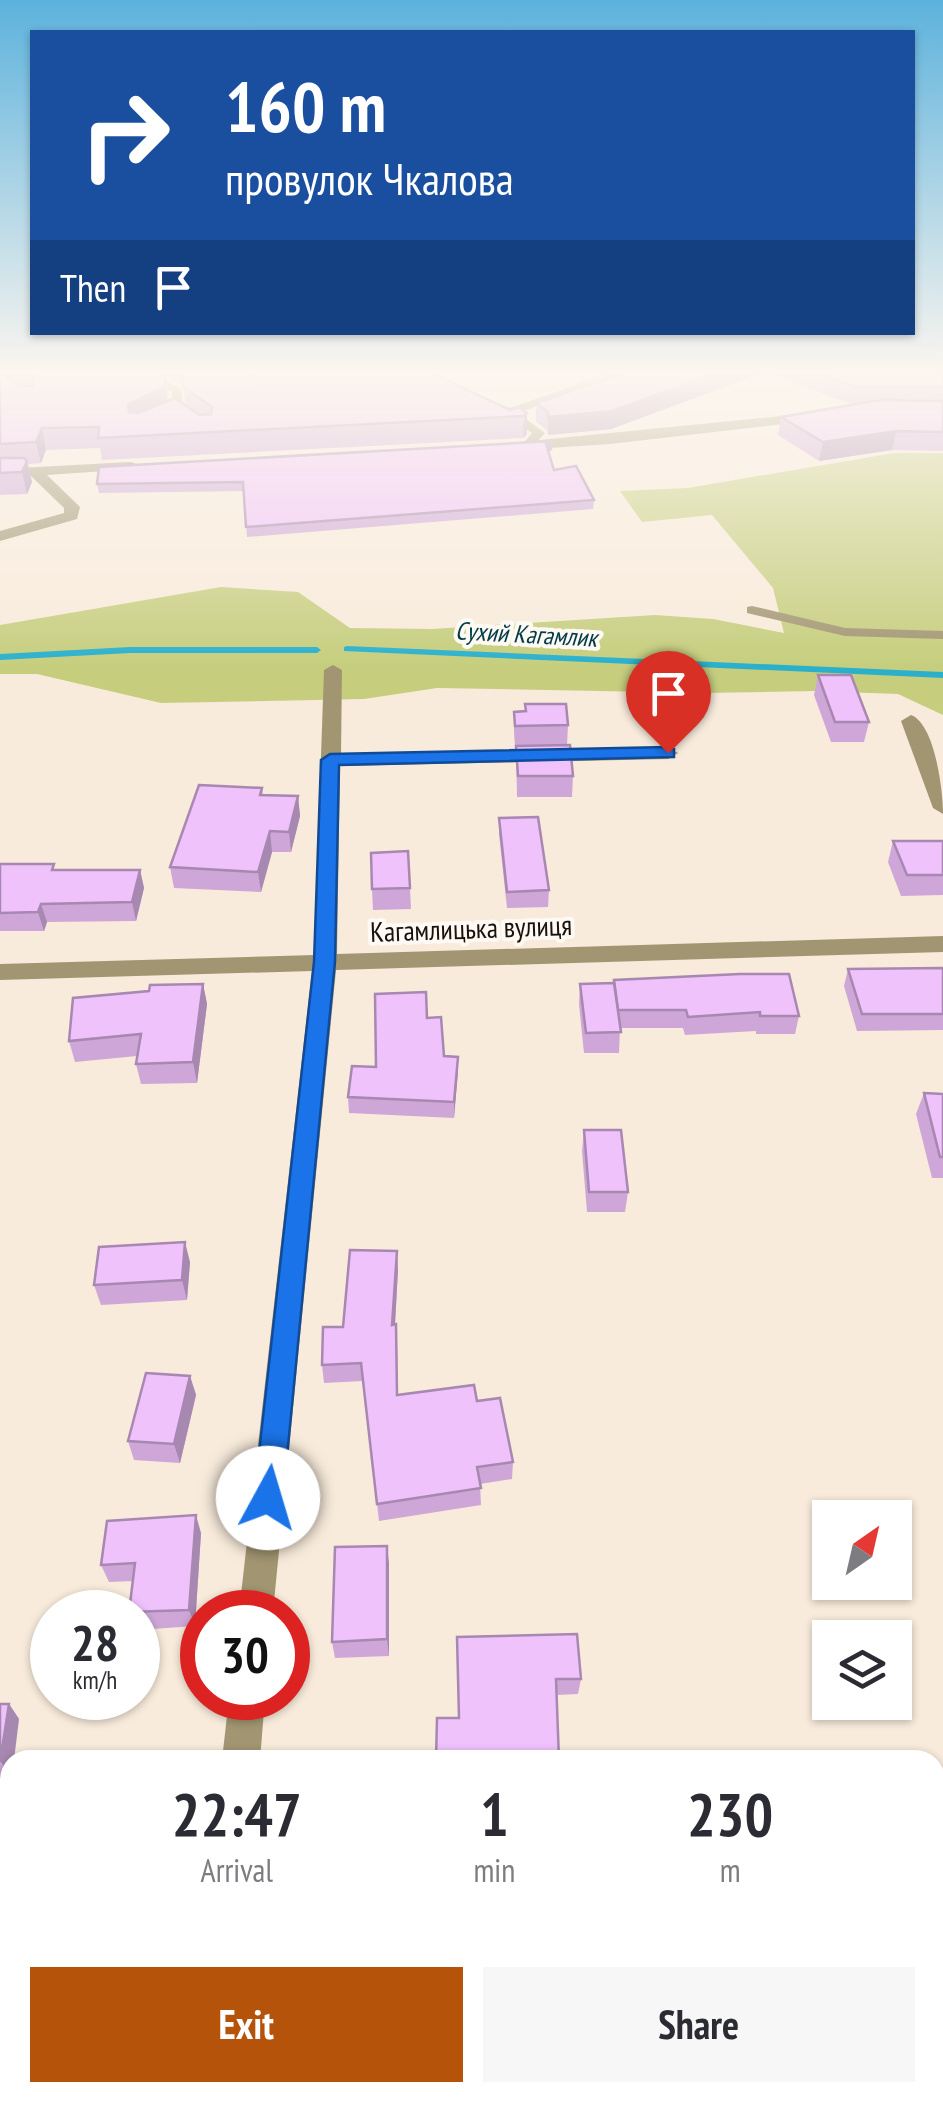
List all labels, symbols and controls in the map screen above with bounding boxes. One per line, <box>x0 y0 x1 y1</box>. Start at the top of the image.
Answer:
text: 160 m <box>225 61 386 151</box>
icon: right <box>60 70 190 200</box>
text: провулок Чкалова <box>225 149 514 207</box>
icon: arrive <box>146 260 201 315</box>
text: Then <box>60 263 126 312</box>
water label: Сухий Кагамлик <box>454 614 601 654</box>
pin <box>626 651 711 754</box>
icon: arrive <box>641 666 696 721</box>
street label: Кагамлицька вулиця <box>369 906 573 950</box>
position arrow <box>216 1446 320 1550</box>
north arrow <box>812 1500 912 1600</box>
map controls <box>812 1500 912 1720</box>
speed limit sign: 30 <box>180 1590 310 1720</box>
text: 28 <box>71 1610 119 1675</box>
button: layers <box>812 1620 912 1720</box>
text: km/h <box>73 1664 117 1696</box>
text: 22:47 <box>172 1775 302 1853</box>
text: 1 <box>480 1775 509 1853</box>
text: 230 <box>687 1775 773 1853</box>
text: Arrival <box>201 1849 273 1891</box>
text: min <box>473 1849 515 1891</box>
text: m <box>720 1849 741 1891</box>
button: Exit <box>30 1967 463 2082</box>
button: Share <box>483 1967 915 2082</box>

